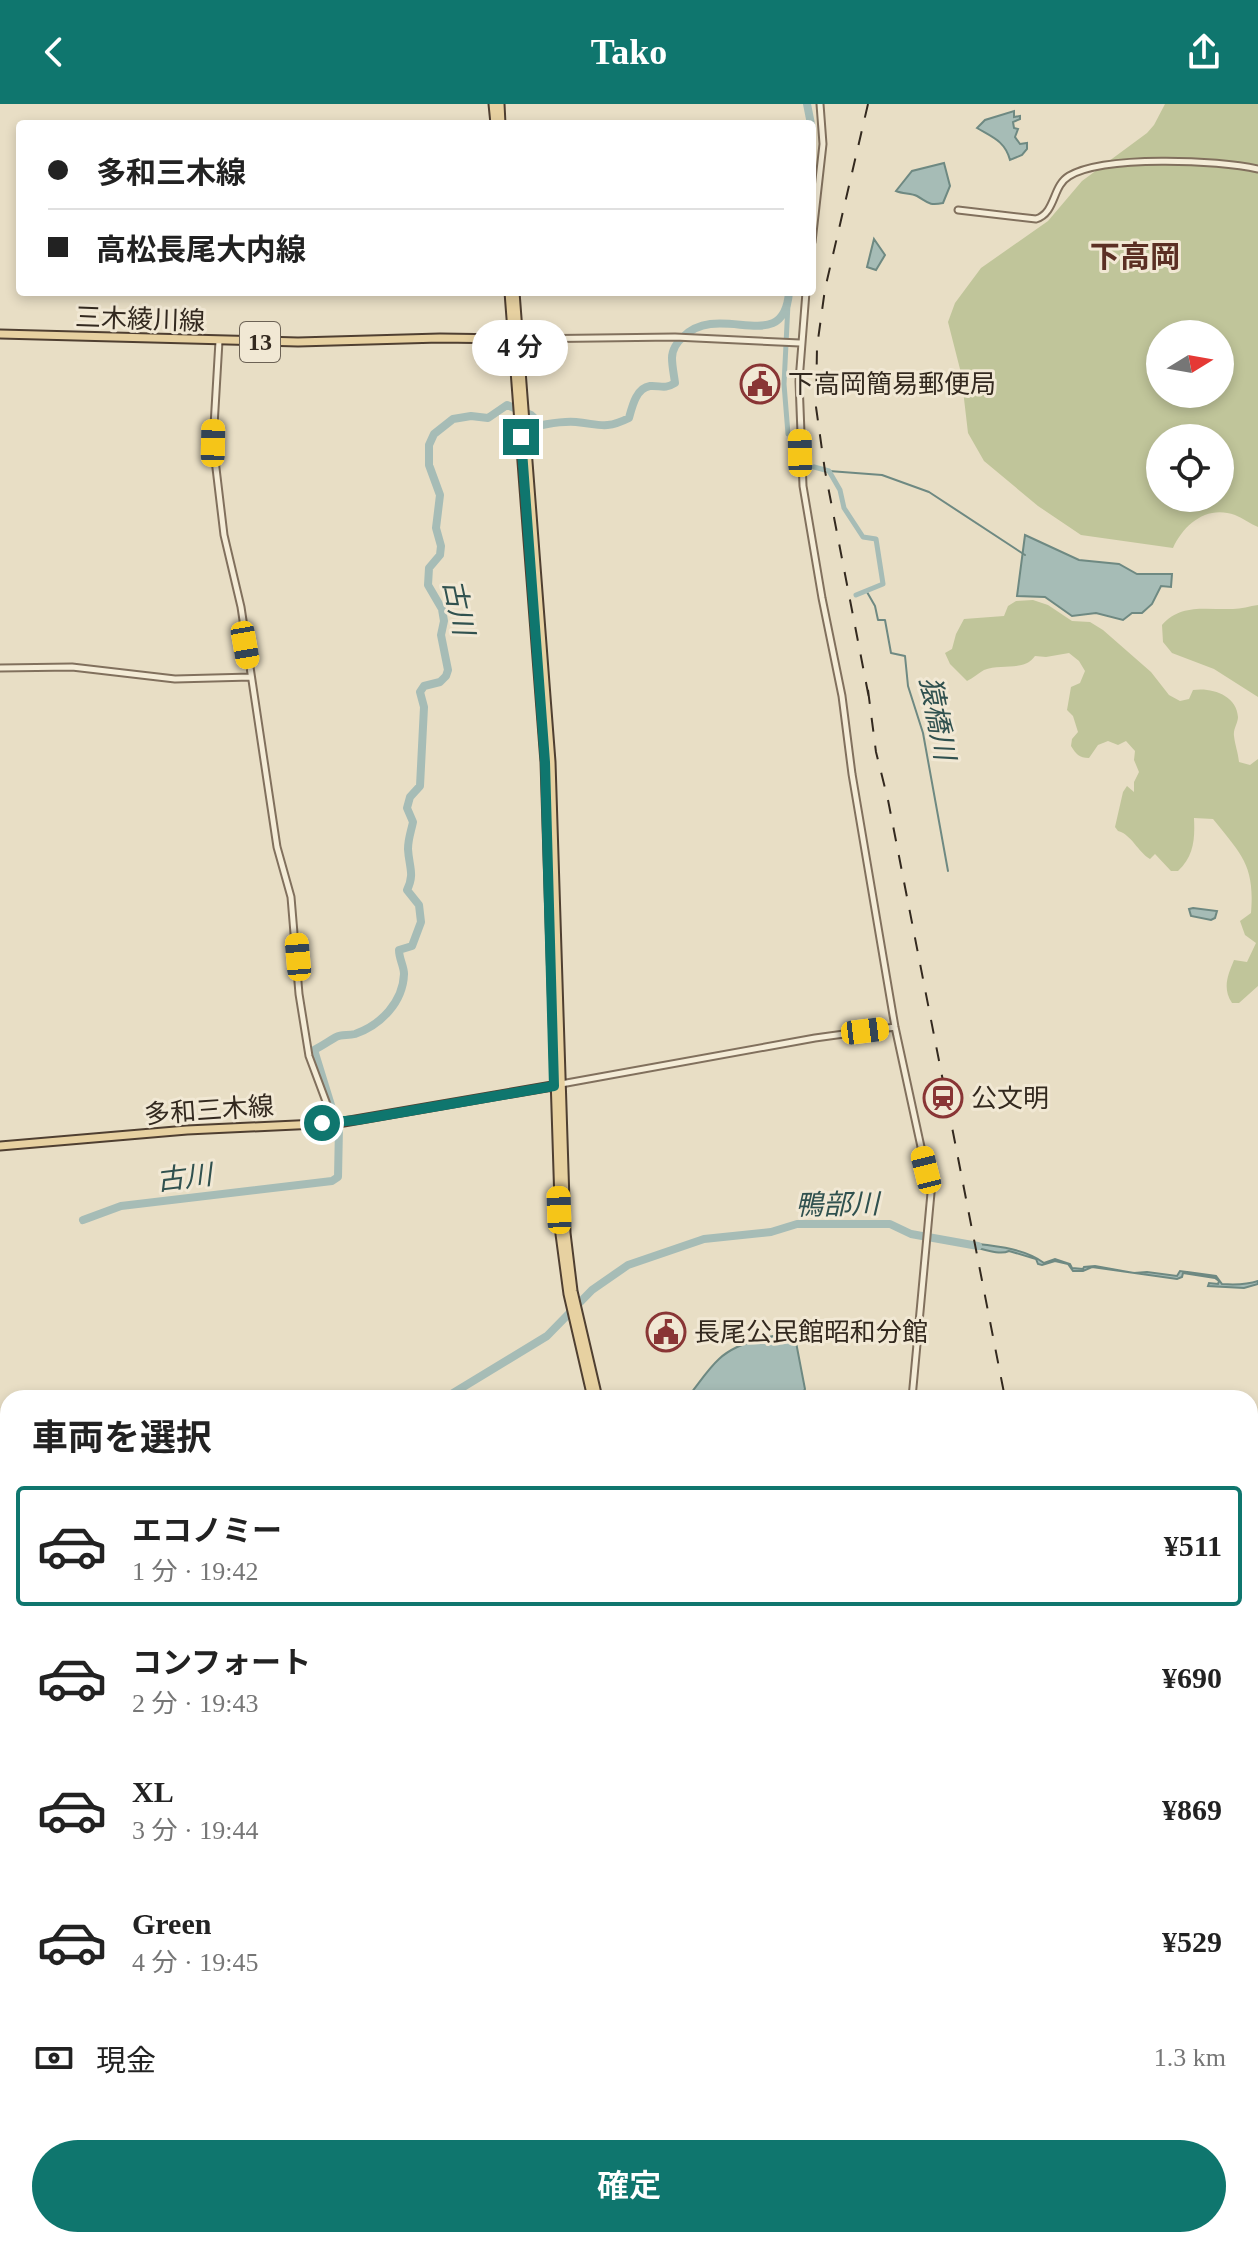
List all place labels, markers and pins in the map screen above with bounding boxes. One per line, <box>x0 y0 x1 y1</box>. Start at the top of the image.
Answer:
public building icon: 下高岡簡易郵便局 <box>739 363 781 405</box>
place label: 下高岡簡易郵便局 <box>788 370 996 399</box>
station icon: 公文明 <box>922 1077 964 1119</box>
place label: 公文明 <box>971 1084 1049 1113</box>
public building icon: 長尾公民館昭和分館 <box>645 1311 687 1353</box>
place label: 長尾公民館昭和分館 <box>694 1318 928 1347</box>

